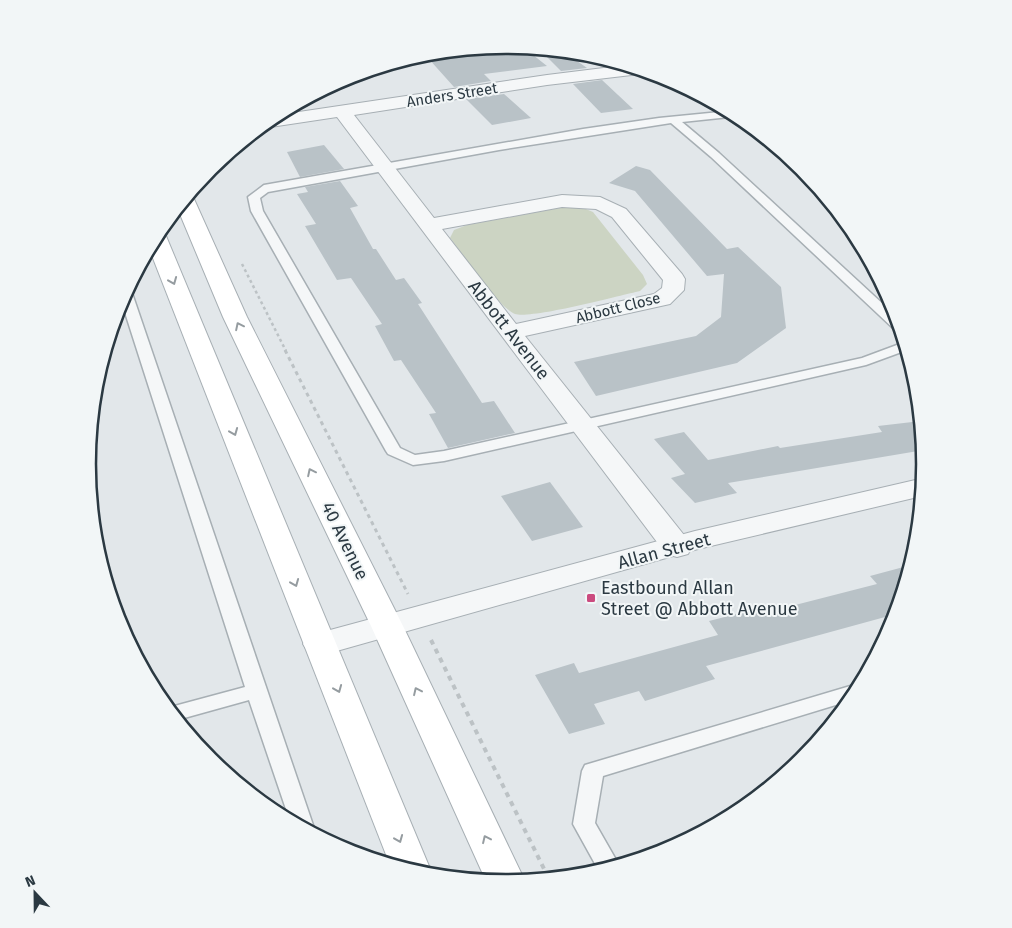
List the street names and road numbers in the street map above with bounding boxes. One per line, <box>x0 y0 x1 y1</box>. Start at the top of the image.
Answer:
street label: Anders Street <box>405 79 499 111</box>
street label: Abbott Avenue <box>463 276 555 384</box>
street label: Abbott Close <box>574 289 662 327</box>
street label: 40 Avenue <box>317 498 373 584</box>
street label: Allan Street <box>615 528 713 574</box>

